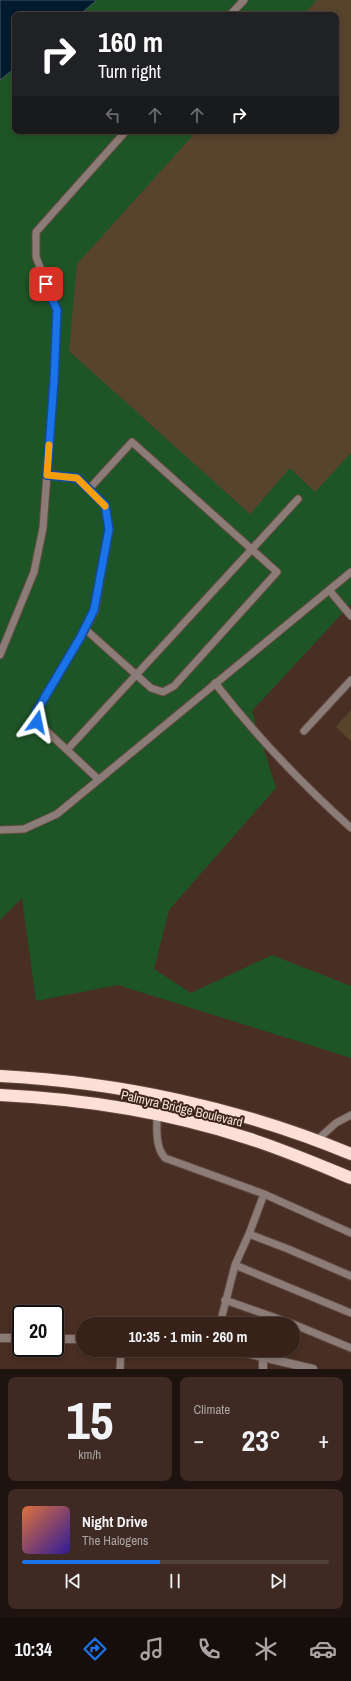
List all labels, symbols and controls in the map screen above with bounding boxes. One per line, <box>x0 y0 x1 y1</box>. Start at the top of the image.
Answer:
text: 160 m <box>98 23 163 61</box>
icon: right <box>32 28 84 80</box>
text: Turn right <box>98 59 161 84</box>
icon: left <box>102 104 124 126</box>
icon: ahead <box>144 104 166 126</box>
icon: ahead <box>186 104 208 126</box>
icon: right <box>228 104 250 126</box>
pin <box>29 267 63 301</box>
icon: arrive <box>35 273 57 295</box>
position arrow <box>16 701 58 743</box>
street label: Palmyra Bridge Boulevard <box>119 1086 244 1131</box>
speed limit sign: 20 <box>12 1305 64 1357</box>
text: 10:35 · 1 min · 260 m <box>129 1326 247 1347</box>
text: 15 <box>66 1385 113 1455</box>
text: Climate <box>194 1401 230 1418</box>
text: 23° <box>242 1420 281 1460</box>
text: − <box>194 1425 204 1455</box>
text: + <box>318 1425 329 1455</box>
text: km/h <box>78 1446 101 1463</box>
text: Night Drive <box>82 1511 148 1532</box>
text: The Halogens <box>82 1532 148 1549</box>
icon: previous <box>62 1570 84 1592</box>
icon: pause <box>164 1570 186 1592</box>
icon: next <box>267 1570 289 1592</box>
icon: directions <box>81 1635 109 1663</box>
icon: music <box>138 1635 166 1663</box>
icon: phone <box>195 1635 223 1663</box>
icon: climate <box>252 1635 280 1663</box>
icon: car <box>309 1635 337 1663</box>
text: 10:34 <box>14 1637 52 1662</box>

